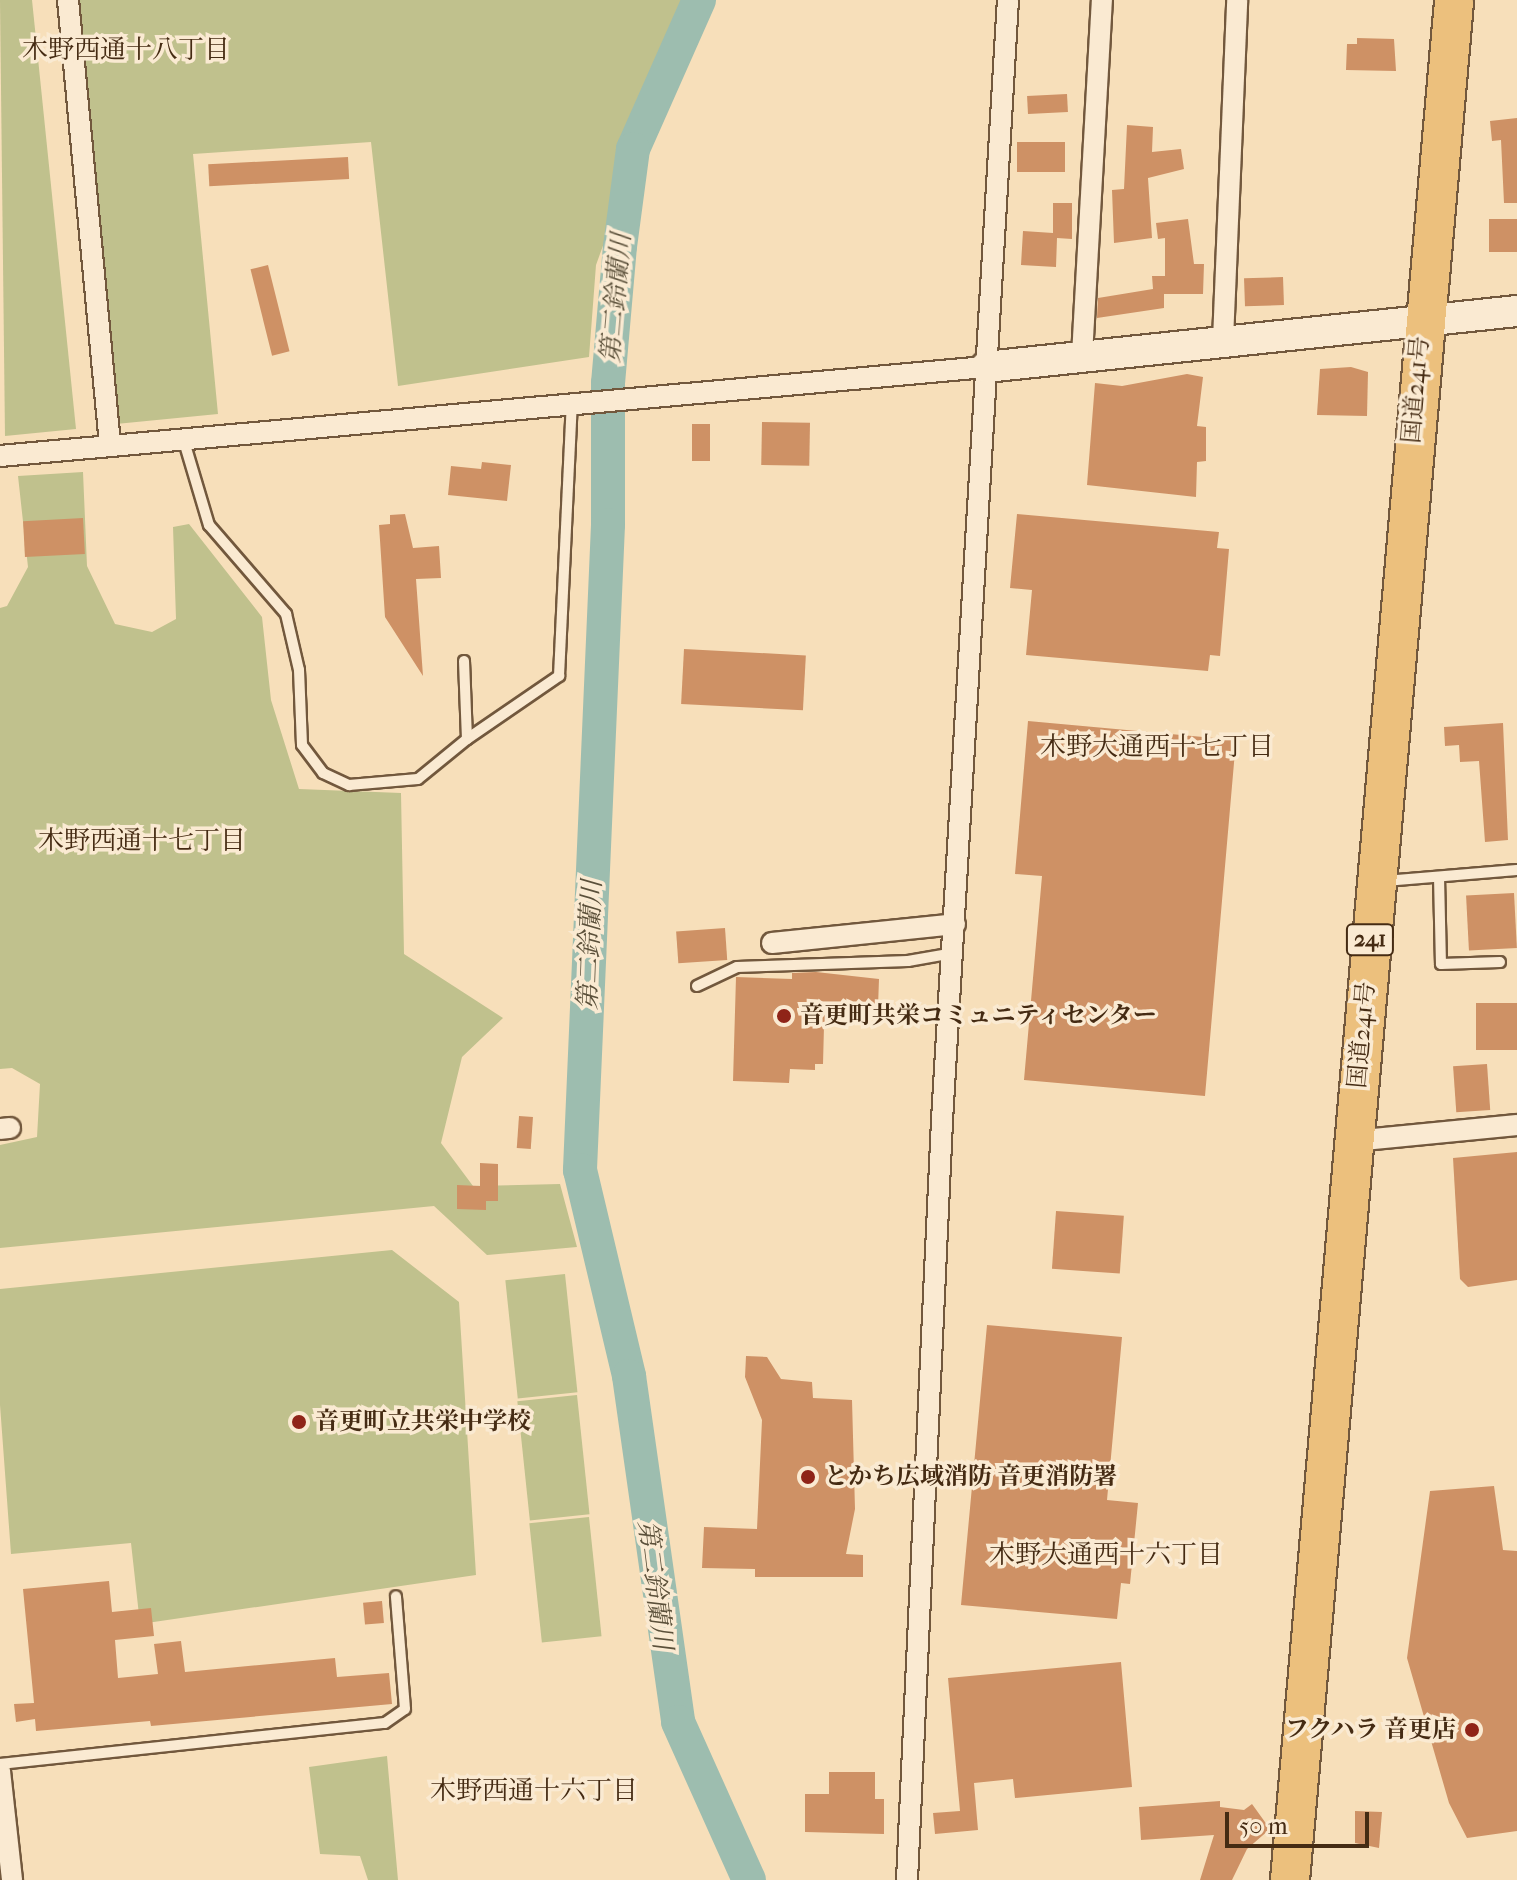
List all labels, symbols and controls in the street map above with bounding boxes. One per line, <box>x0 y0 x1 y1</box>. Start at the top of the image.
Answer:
district label: 木野西通十八丁目 <box>22 34 230 66</box>
water label: 第二鈴蘭川 <box>595 232 637 364</box>
street label: 国道241号 <box>1397 335 1435 445</box>
district label: 木野大通西十七丁目 <box>1040 731 1274 763</box>
district label: 木野西通十七丁目 <box>38 825 246 857</box>
water label: 第二鈴蘭川 <box>572 879 608 1011</box>
road number: 241 <box>1344 922 1396 958</box>
street label: 国道241号 <box>1343 980 1381 1090</box>
place label: 音更町共栄コミュニティセンター <box>800 1002 1160 1030</box>
marker: 音更町共栄コミュニティセンター <box>775 1007 793 1025</box>
place label: 音更町立共栄中学校 <box>315 1408 531 1436</box>
marker: 音更町立共栄中学校 <box>290 1413 308 1431</box>
place label: とかち広域消防 音更消防署 <box>824 1463 1117 1491</box>
marker: とかち広域消防 音更消防署 <box>799 1468 817 1486</box>
water label: 第二鈴蘭川 <box>632 1519 678 1651</box>
district label: 木野大通西十六丁目 <box>989 1539 1223 1571</box>
place label: フクハラ 音更店 <box>1283 1716 1456 1744</box>
marker: フクハラ 音更店 <box>1463 1721 1481 1739</box>
district label: 木野西通十六丁目 <box>430 1775 638 1807</box>
scale bar <box>1229 1796 1373 1846</box>
text: 50 m <box>1239 1812 1288 1840</box>

